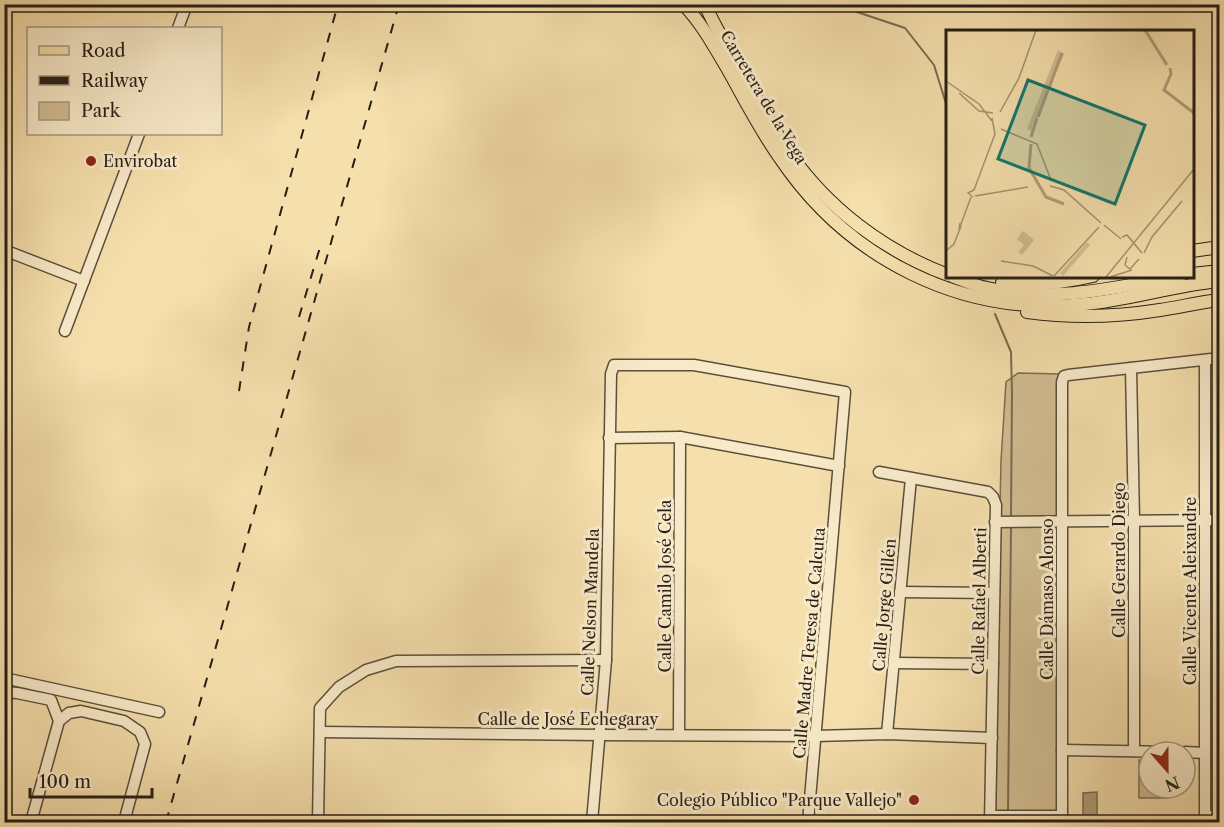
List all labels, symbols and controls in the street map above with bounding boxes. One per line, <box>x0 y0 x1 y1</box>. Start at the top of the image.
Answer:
legend <box>27 27 222 135</box>
street label: Carretera de la Vega <box>716 27 812 168</box>
inset map <box>946 30 1194 278</box>
text: Road <box>81 40 126 62</box>
text: Railway <box>81 70 149 92</box>
text: Park <box>81 100 122 122</box>
place label: Envirobat <box>103 151 178 171</box>
marker: Envirobat <box>84 154 98 168</box>
street label: Calle Gerardo Diego <box>1109 482 1129 638</box>
street label: Calle Vicente Aleixandre <box>1180 497 1200 685</box>
street label: Calle Camilo José Cela <box>655 499 675 672</box>
street label: Calle Dámaso Alonso <box>1037 518 1057 680</box>
street label: Calle Madre Teresa de Calcuta <box>789 526 829 760</box>
street label: Calle Nelson Mandela <box>577 527 603 696</box>
street label: Calle Rafael Alberti <box>968 527 990 675</box>
street label: Calle Jorge Gillén <box>868 538 900 672</box>
street label: Calle de José Echegaray <box>478 709 659 729</box>
north arrow <box>1137 740 1197 800</box>
scale bar <box>30 761 152 799</box>
text: 100 m <box>39 771 91 793</box>
text: N <box>1162 772 1182 796</box>
place label: Colegio Público "Parque Vallejo" <box>657 790 902 810</box>
marker: Colegio Público "Parque Vallejo" <box>907 793 921 807</box>

